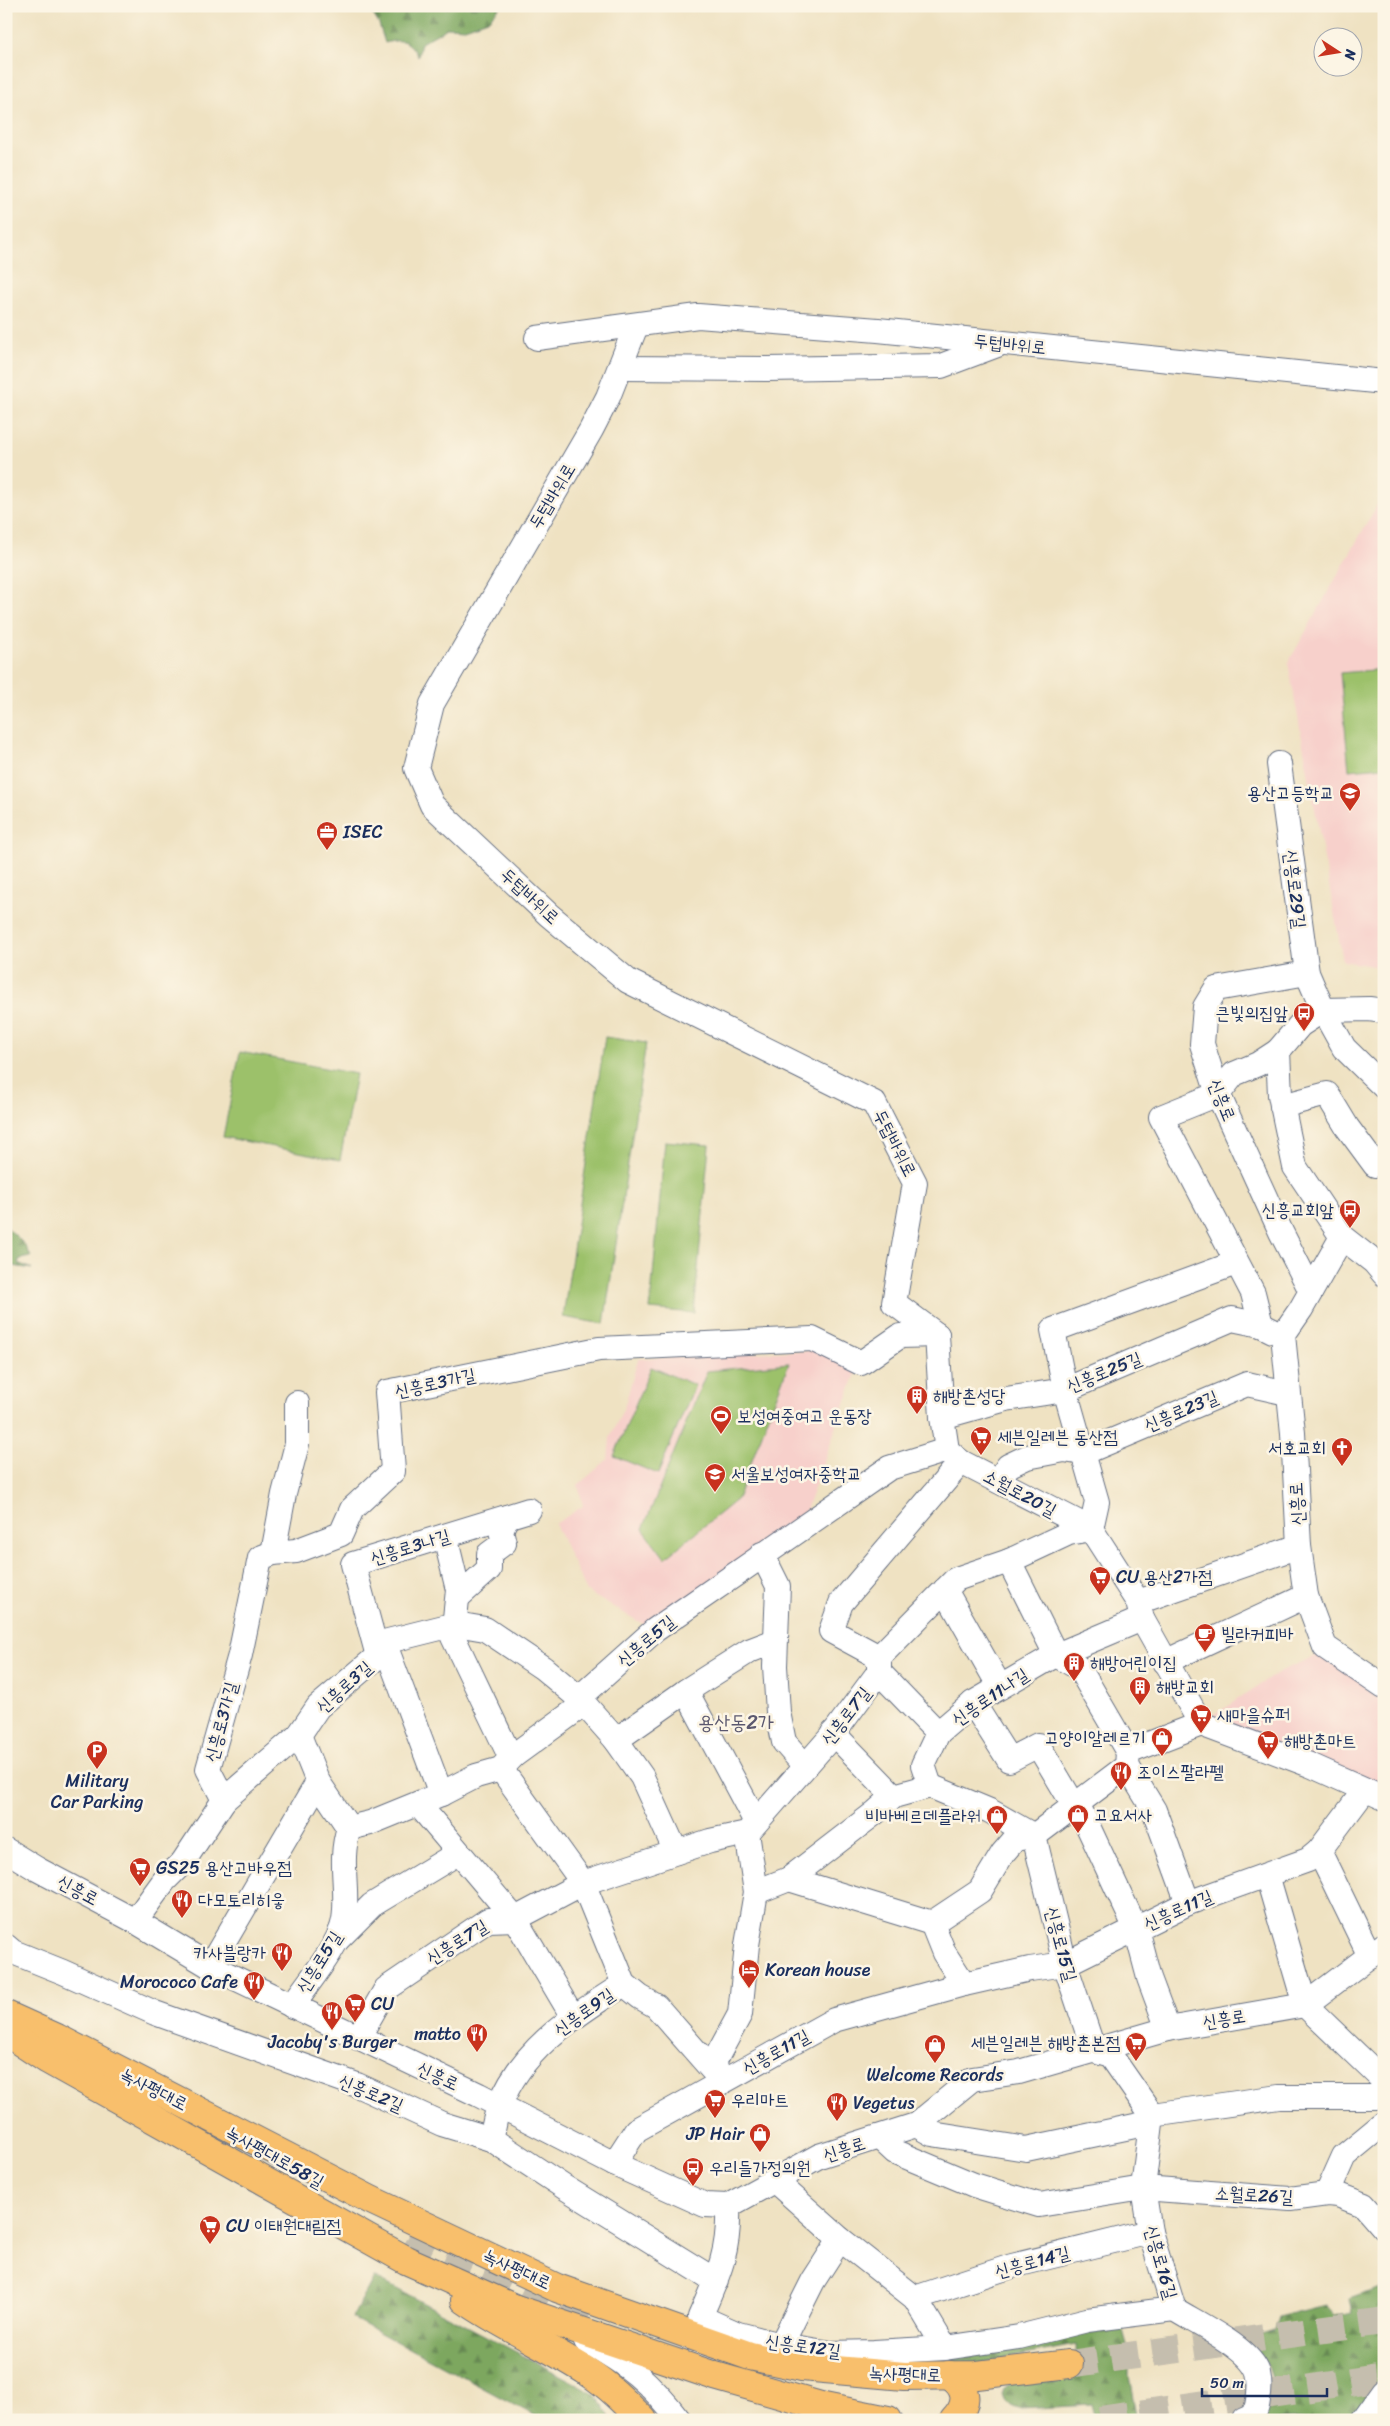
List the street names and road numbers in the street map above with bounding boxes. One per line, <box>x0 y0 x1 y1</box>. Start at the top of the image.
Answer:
street label: 두텁바위로 <box>972 324 1048 364</box>
street label: 두텁바위로 <box>520 457 584 535</box>
street label: 신흥로29길 <box>1274 848 1316 931</box>
street label: 두텁바위로 <box>493 860 567 932</box>
street label: 신흥로 <box>1199 1074 1245 1126</box>
street label: 두텁바위로 <box>864 1103 926 1183</box>
street label: 신흥로25길 <box>1061 1342 1147 1402</box>
street label: 신흥로3가길 <box>391 1359 479 1407</box>
street label: 신흥로23길 <box>1139 1381 1224 1441</box>
street label: 소월로20길 <box>977 1460 1063 1526</box>
street label: 신흥로 <box>1280 1481 1314 1527</box>
street label: 신흥로3나길 <box>366 1520 455 1574</box>
street label: 신흥로5길 <box>609 1606 683 1675</box>
street label: 신흥로3길 <box>308 1652 380 1722</box>
street label: 신흥로11나길 <box>945 1659 1036 1735</box>
street label: 신흥로3가길 <box>195 1678 247 1766</box>
street label: 신흥로7길 <box>812 1679 880 1753</box>
street label: 신흥로 <box>51 1866 105 1914</box>
street label: 신흥로11길 <box>1138 1880 1218 1940</box>
street label: 신흥로15길 <box>1036 1903 1087 1986</box>
street label: 신흥로7길 <box>420 1910 495 1974</box>
street label: 신흥로5길 <box>287 1924 351 2000</box>
street label: 신흥로9길 <box>547 1979 622 2045</box>
street label: 신흥로 <box>1200 2000 1248 2038</box>
street label: 신흥로11길 <box>736 2020 816 2084</box>
street label: 신흥로 <box>412 2052 464 2100</box>
street label: 녹사평대로 <box>114 2058 194 2120</box>
street label: 신흥로2길 <box>333 2065 409 2121</box>
street label: 녹사평대로58길 <box>220 2117 331 2198</box>
street label: 신흥로 <box>818 2127 870 2171</box>
street label: 소월로26길 <box>1214 2177 1295 2213</box>
street label: 신흥로16길 <box>1135 2221 1187 2303</box>
street label: 신흥로14길 <box>991 2236 1074 2287</box>
street label: 녹사평대로 <box>477 2239 557 2299</box>
street label: 신흥로12길 <box>763 2325 843 2367</box>
street label: 녹사평대로 <box>868 2357 942 2391</box>

